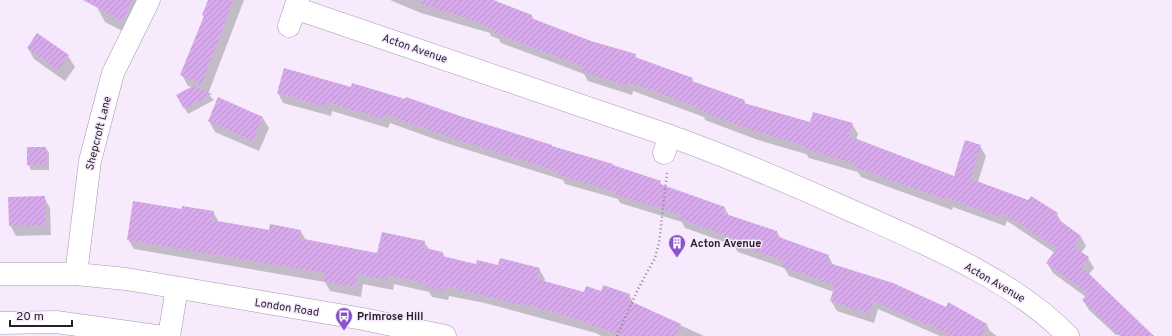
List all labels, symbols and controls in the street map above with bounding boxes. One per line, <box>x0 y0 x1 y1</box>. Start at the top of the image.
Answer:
street label: Acton Avenue <box>380 31 449 67</box>
street label: Shepcroft Lane <box>83 95 115 172</box>
building icon: Acton Avenue <box>667 233 687 258</box>
place label: Acton Avenue <box>690 237 761 251</box>
street label: Acton Avenue <box>962 260 1028 306</box>
street label: London Road <box>254 296 320 320</box>
scale bar <box>10 302 72 328</box>
bus stop icon: Primrose Hill <box>334 306 354 331</box>
text: 20 m <box>16 309 44 325</box>
place label: Primrose Hill <box>357 310 423 324</box>

